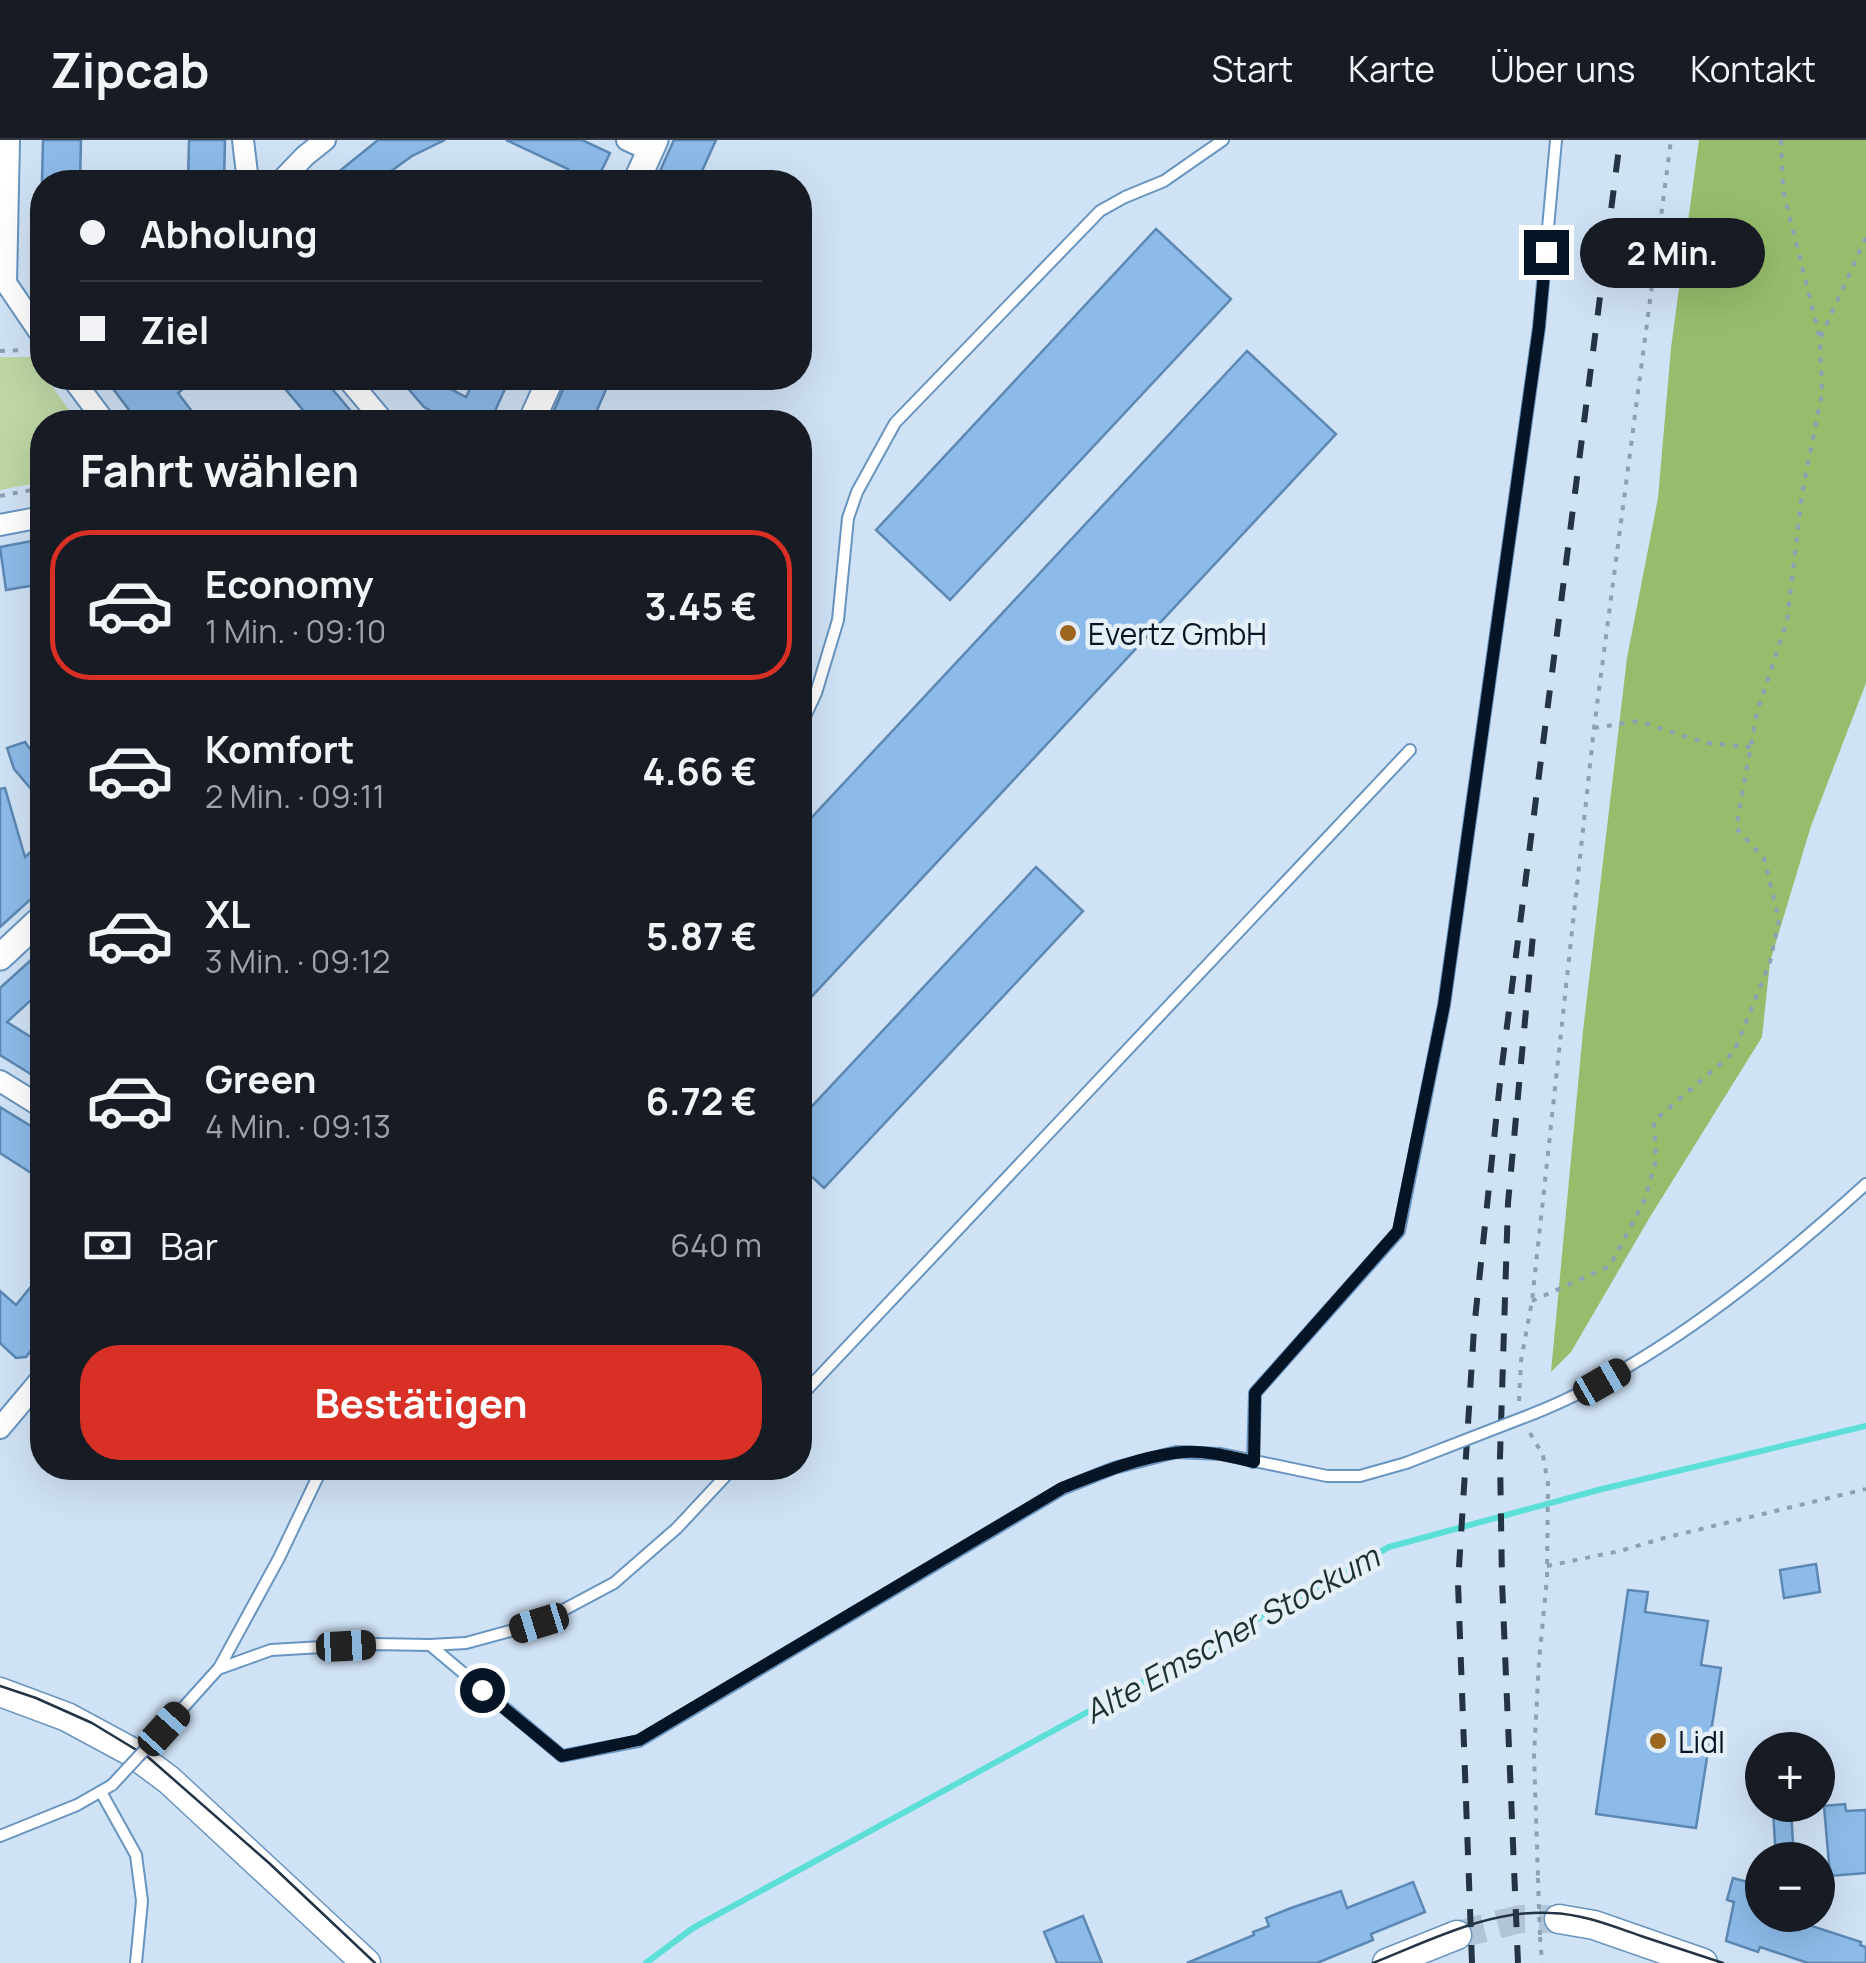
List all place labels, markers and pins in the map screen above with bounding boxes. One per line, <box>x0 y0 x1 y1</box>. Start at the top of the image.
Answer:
place label: Evertz GmbH <box>1088 613 1267 654</box>
marker: Evertz GmbH <box>1057 622 1079 644</box>
place label: Lidl <box>1678 1721 1725 1762</box>
marker: Lidl <box>1647 1730 1669 1752</box>

